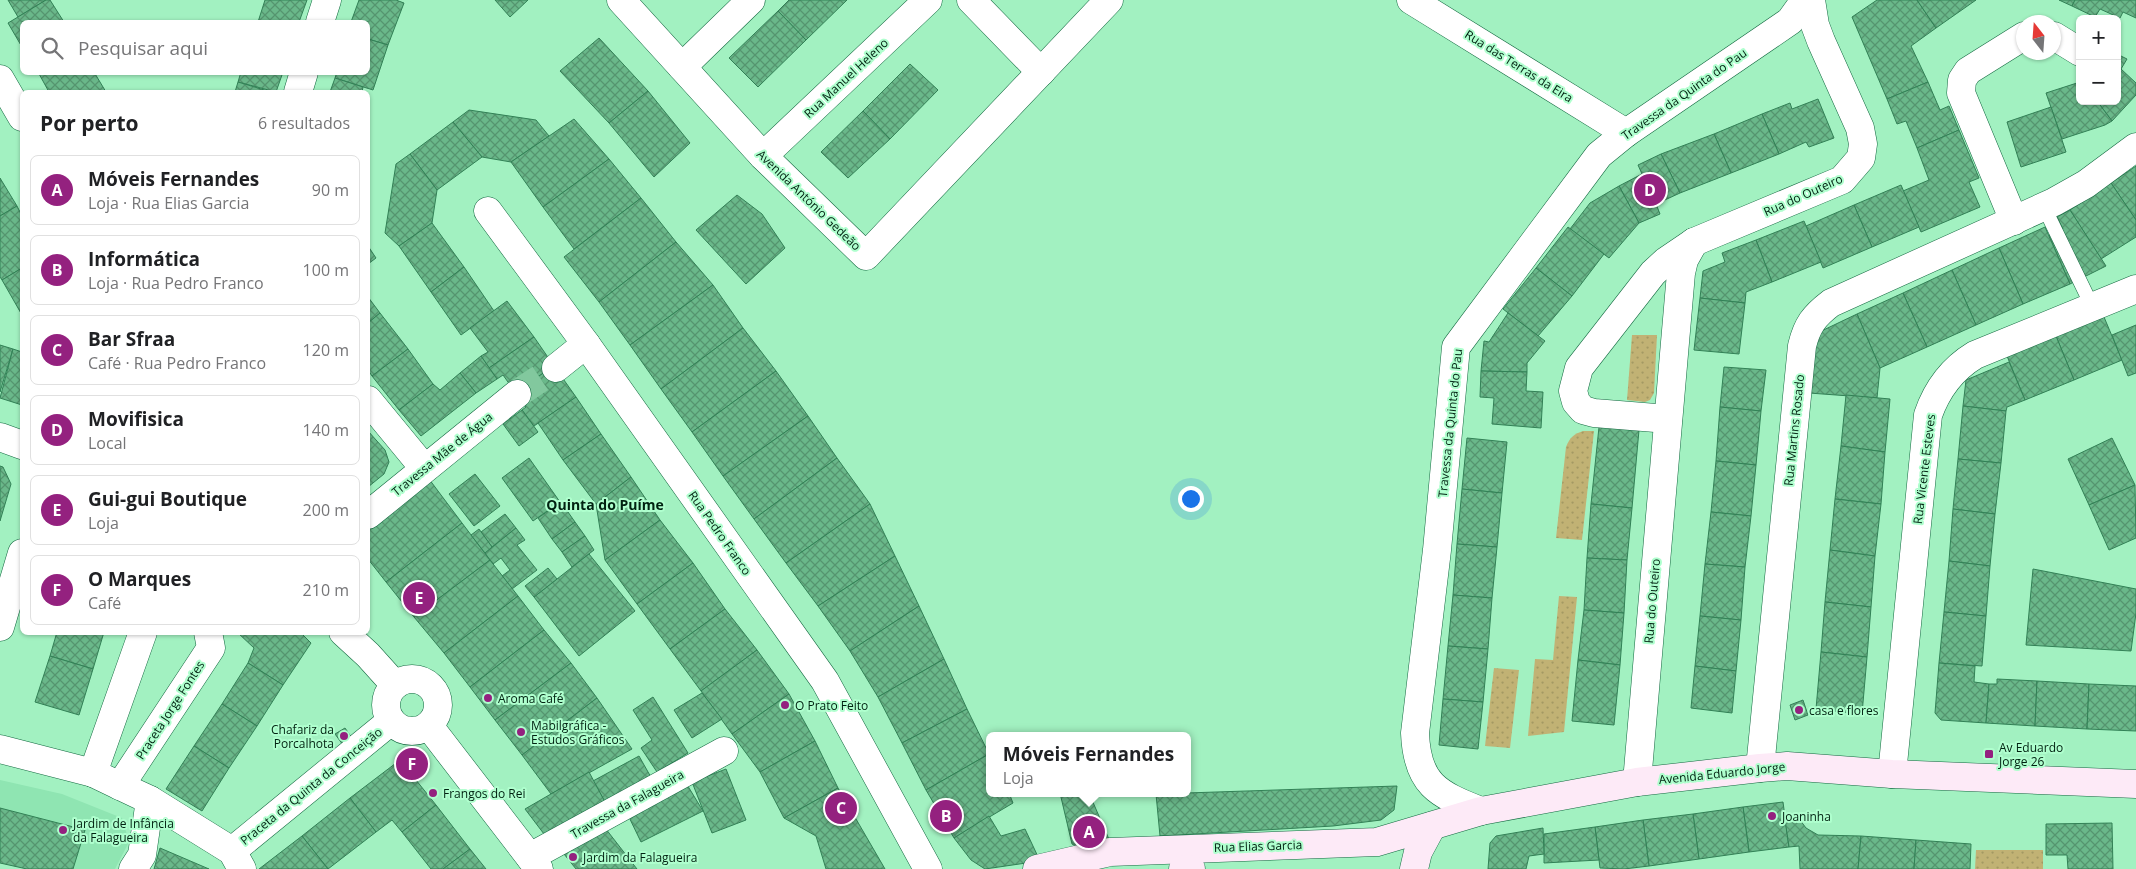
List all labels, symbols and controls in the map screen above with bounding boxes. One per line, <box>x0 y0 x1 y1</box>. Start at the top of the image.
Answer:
north arrow <box>2016 15 2061 60</box>
map controls <box>2076 15 2121 105</box>
button: + <box>2076 15 2121 60</box>
search box <box>20 20 370 75</box>
street label: Rua das Terras da Eira <box>1462 26 1576 106</box>
icon: search <box>38 34 66 62</box>
street label: Rua Manuel Heleno <box>800 34 892 122</box>
text: Pesquisar aqui <box>78 35 208 61</box>
street label: Travessa da Quinta do Pau <box>1618 44 1750 144</box>
button: − <box>2076 60 2121 105</box>
text: Por perto <box>40 109 139 137</box>
text: 6 resultados <box>258 112 350 134</box>
street label: Avenida António Gedeão <box>753 146 865 254</box>
text: Móveis Fernandes <box>88 166 259 192</box>
street label: Rua do Outeiro <box>1761 170 1845 220</box>
pin: D <box>1634 171 1666 209</box>
text: A <box>51 179 63 201</box>
text: 90 m <box>312 179 349 201</box>
text: Loja · Rua Elias Garcia <box>88 192 249 214</box>
text: Informática <box>88 246 200 272</box>
text: B <box>52 259 62 281</box>
text: 100 m <box>303 259 349 281</box>
text: Loja · Rua Pedro Franco <box>88 272 264 294</box>
text: Bar Sfraa <box>88 326 175 352</box>
text: C <box>52 339 62 361</box>
text: 120 m <box>303 339 349 361</box>
street label: Travessa da Quinta do Pau <box>1434 348 1466 498</box>
text: Café · Rua Pedro Franco <box>88 352 266 374</box>
street label: Rua Martins Rosado <box>1780 373 1808 487</box>
text: Movifisica <box>88 406 184 432</box>
street label: Travessa Mãe de Água <box>388 408 496 500</box>
street label: Rua Vicente Esteves <box>1909 413 1939 525</box>
text: D <box>51 419 63 441</box>
text: 140 m <box>303 419 349 441</box>
text: Local <box>88 432 127 454</box>
text: Gui-gui Boutique <box>88 486 247 512</box>
your location <box>1178 486 1204 512</box>
street label: Rua Pedro Franco <box>685 487 755 579</box>
district label: Quinta do Puíme <box>546 495 664 514</box>
text: E <box>53 499 61 521</box>
text: 200 m <box>303 499 349 521</box>
text: Loja <box>88 512 119 534</box>
street label: Rua do Outeiro <box>1640 558 1664 644</box>
text: O Marques <box>88 566 191 592</box>
text: F <box>53 579 61 601</box>
text: 210 m <box>303 579 349 601</box>
pin: E <box>403 579 435 617</box>
text: Café <box>88 592 121 614</box>
street label: Praceta Jorge Fontes <box>132 657 208 763</box>
place label: Aroma Café <box>498 690 564 707</box>
marker: Aroma Café <box>482 692 494 704</box>
place label: O Prato Feito <box>795 697 868 714</box>
marker: O Prato Feito <box>779 699 791 711</box>
place label: casa e flores <box>1809 702 1879 719</box>
marker: casa e flores <box>1793 704 1805 716</box>
place label: Mabilgráfica - Estudos Gráficos <box>531 717 625 748</box>
place label: Chafariz da Porcalhota <box>271 721 334 752</box>
street label: Praceta da Quinta da Conceição <box>236 723 386 849</box>
marker: Mabilgráfica - Estudos Gráficos <box>515 726 527 738</box>
marker: Chafariz da Porcalhota <box>338 730 350 742</box>
popup <box>986 732 1191 797</box>
place label: Av Eduardo Jorge 26 <box>1998 739 2063 770</box>
text: Móveis Fernandes <box>1003 741 1174 767</box>
pin: F <box>396 745 428 783</box>
marker: Av Eduardo Jorge 26 <box>1983 748 1995 760</box>
street label: Avenida Eduardo Jorge <box>1658 758 1786 788</box>
street label: Travessa da Falagueira <box>567 766 687 842</box>
text: Loja <box>1003 767 1034 789</box>
place label: Frangos do Rei <box>443 785 526 802</box>
marker: Frangos do Rei <box>427 787 439 799</box>
pin: C <box>825 789 857 827</box>
pin: B <box>930 797 962 835</box>
place label: Joaninha <box>1781 808 1831 825</box>
marker: Joaninha <box>1766 810 1778 822</box>
pin: A <box>1073 813 1105 851</box>
place label: Jardim de Infância da Falagueira <box>72 815 174 846</box>
marker: Jardim de Infância da Falagueira <box>57 824 69 836</box>
street label: Rua Elias Garcia <box>1213 836 1303 856</box>
place label: Jardim da Falagueira <box>582 849 697 866</box>
marker: Jardim da Falagueira <box>567 851 579 863</box>

